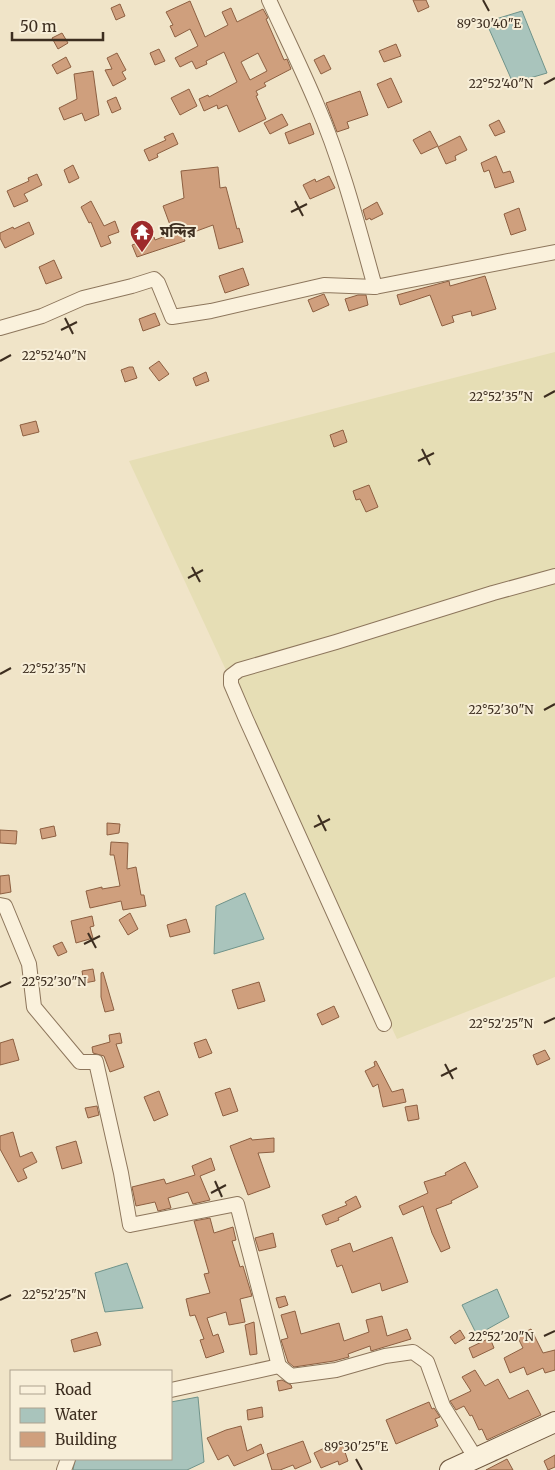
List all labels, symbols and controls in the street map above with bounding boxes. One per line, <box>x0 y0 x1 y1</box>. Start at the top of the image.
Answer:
scale bar <box>12 10 104 42</box>
text: 89°30'40"E <box>457 16 522 31</box>
text: 50 m <box>20 17 57 36</box>
text: 22°52'40"N <box>469 76 534 91</box>
temple icon: মন্দির <box>129 219 155 253</box>
place label: মন্দির <box>159 222 197 241</box>
text: 22°52'40"N <box>22 348 87 363</box>
text: 22°52'35"N <box>469 389 534 404</box>
text: 22°52'35"N <box>22 661 87 676</box>
text: 22°52'30"N <box>468 702 534 717</box>
text: 22°52'30"N <box>21 974 87 989</box>
text: 22°52'25"N <box>469 1016 534 1031</box>
text: 22°52'25"N <box>22 1287 87 1302</box>
text: 22°52'20"N <box>468 1329 534 1344</box>
legend <box>10 1370 172 1460</box>
text: Road <box>55 1380 91 1399</box>
text: Water <box>54 1405 98 1424</box>
text: Building <box>55 1430 117 1449</box>
text: 89°30'25"E <box>324 1439 388 1454</box>

